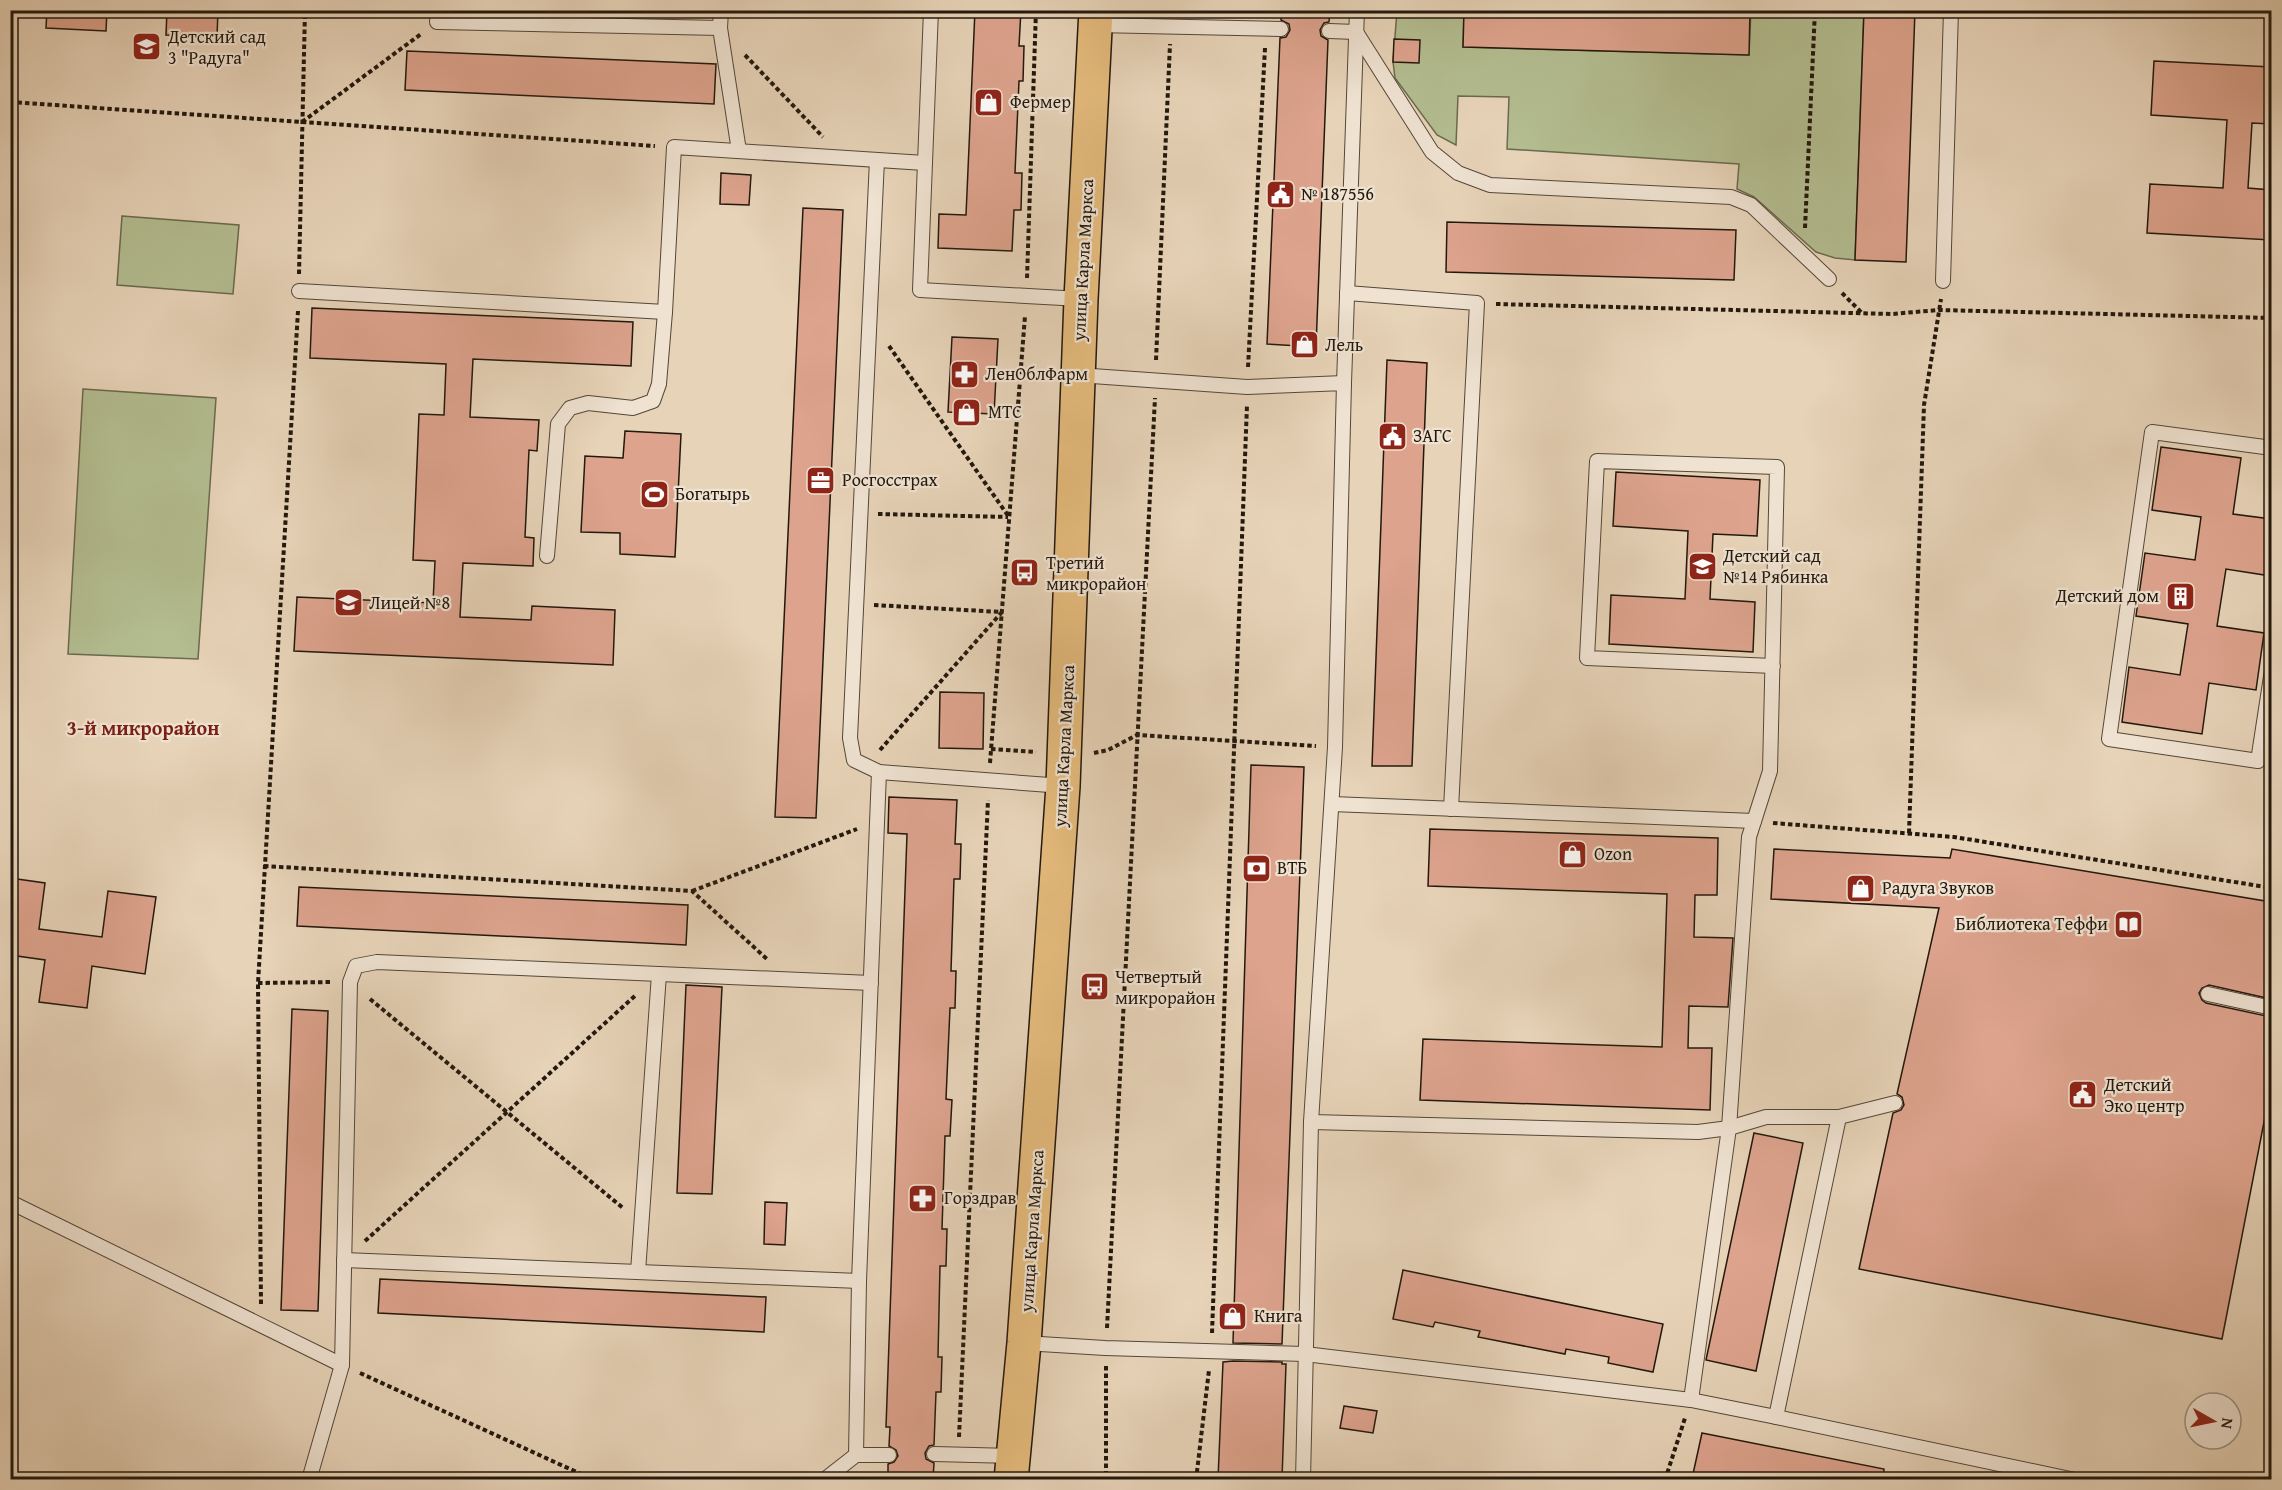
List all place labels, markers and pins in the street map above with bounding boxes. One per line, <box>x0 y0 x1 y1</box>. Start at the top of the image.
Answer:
place label: Детский сад 3 "Радуга" <box>167 23 266 71</box>
school or university icon: Детский сад 3 "Радуга" <box>131 31 163 63</box>
shop icon: Фермер <box>973 86 1005 118</box>
place label: Фермер <box>1010 88 1071 115</box>
public building icon: № 187556 <box>1264 178 1296 210</box>
place label: № 187556 <box>1301 180 1374 207</box>
shop icon: Лель <box>1288 329 1320 361</box>
place label: Лель <box>1325 331 1363 358</box>
pharmacy icon: ЛенОблФарм <box>948 358 980 390</box>
place label: ЛенОблФарм <box>985 360 1088 387</box>
shop icon: МТС <box>951 396 983 428</box>
place label: МТС <box>988 398 1022 425</box>
public building icon: ЗАГС <box>1376 420 1408 452</box>
place label: ЗАГС <box>1413 422 1452 449</box>
office icon: Росгосстрах <box>805 464 837 496</box>
place label: Росгосстрах <box>842 466 939 493</box>
sports icon: Богатырь <box>638 478 670 510</box>
place label: Богатырь <box>675 480 750 507</box>
place label: Детский сад №14 Рябинка <box>1722 542 1829 590</box>
place label: Третий микрорайон <box>1046 549 1147 597</box>
school or university icon: Детский сад №14 Рябинка <box>1686 550 1718 582</box>
bus stop icon: Третий микрорайон <box>1009 557 1041 589</box>
building icon: Детский дом <box>2164 580 2196 612</box>
place label: Детский дом <box>2055 582 2159 609</box>
school or university icon: Лицей №8 <box>332 587 364 619</box>
place label: Лицей №8 <box>369 589 450 616</box>
shop icon: Ozon <box>1557 838 1589 870</box>
place label: Ozon <box>1594 840 1632 867</box>
bank icon: ВТБ <box>1240 852 1272 884</box>
place label: ВТБ <box>1277 854 1308 881</box>
shop icon: Радуга Звуков <box>1845 872 1877 904</box>
place label: Радуга Звуков <box>1882 874 1994 901</box>
library icon: Библиотека Теффи <box>2113 908 2145 940</box>
place label: Библиотека Теффи <box>1956 910 2108 937</box>
place label: Четвертый микрорайон <box>1115 963 1216 1011</box>
bus stop icon: Четвертый микрорайон <box>1078 971 1110 1003</box>
place label: Детский Эко центр <box>2103 1071 2185 1119</box>
public building icon: Детский Эко центр <box>2067 1079 2099 1111</box>
pharmacy icon: Горздрав <box>907 1182 939 1214</box>
place label: Горздрав <box>944 1184 1017 1211</box>
shop icon: Книга <box>1217 1300 1249 1332</box>
place label: Книга <box>1254 1302 1303 1329</box>

